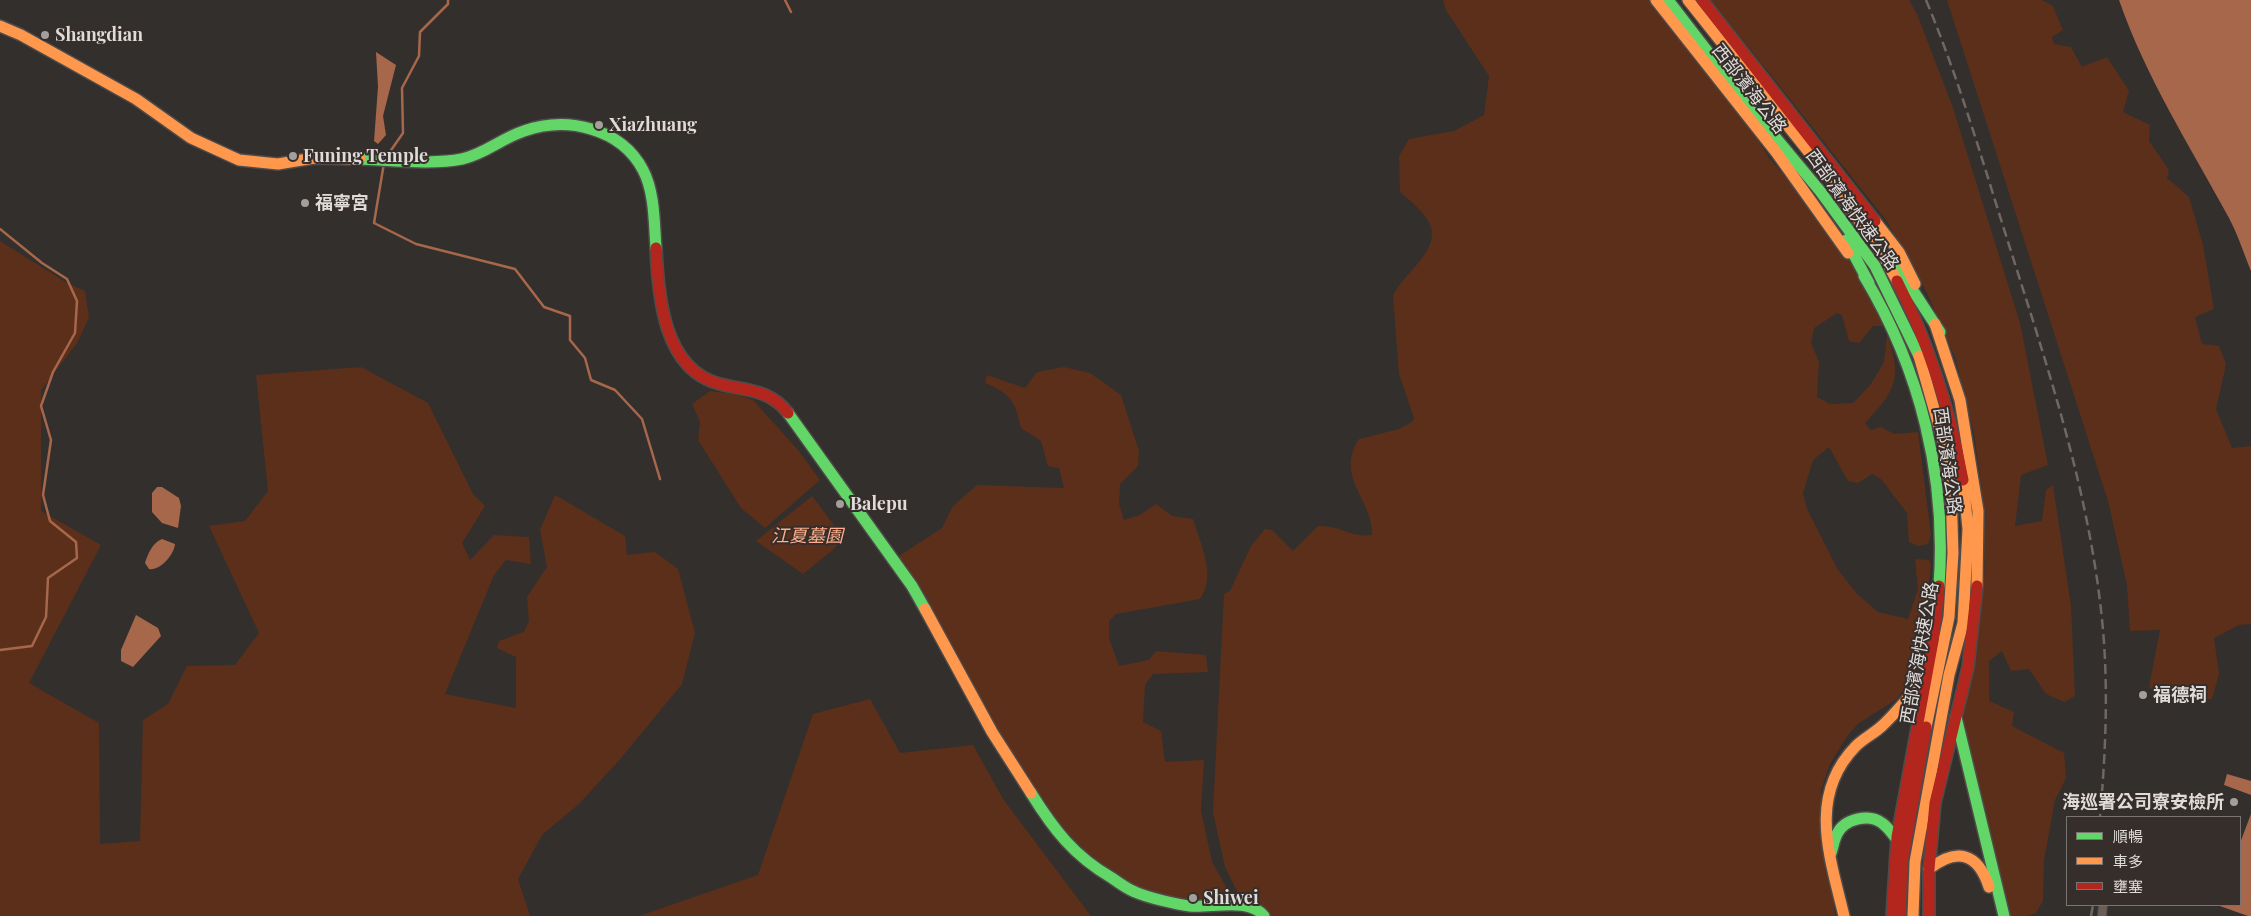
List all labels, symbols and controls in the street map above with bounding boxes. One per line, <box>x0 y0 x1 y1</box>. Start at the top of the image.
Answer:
place label: Shangdian <box>55 24 143 46</box>
marker: Shangdian <box>39 29 51 41</box>
street label: 西部濱海公路 <box>1707 40 1791 138</box>
place label: Xiazhuang <box>609 114 697 136</box>
marker: Xiazhuang <box>593 119 605 131</box>
place label: Funing Temple <box>303 145 428 167</box>
street label: 西部濱海快速公路 <box>1801 145 1903 275</box>
marker: Funing Temple <box>287 150 299 162</box>
place label: 福寧宮 <box>315 192 369 214</box>
marker: 福寧宮 <box>299 197 311 209</box>
street label: 西部濱海公路 <box>1929 406 1965 516</box>
place label: Balepu <box>850 493 908 515</box>
marker: Balepu <box>834 498 846 510</box>
park label: 江夏墓園 <box>771 525 843 547</box>
street label: 西部濱海快速公路 <box>1897 580 1943 726</box>
place label: 福德祠 <box>2153 684 2207 706</box>
marker: 福德祠 <box>2137 689 2149 701</box>
place label: 海巡署公司寮安檢所 <box>2062 791 2224 813</box>
marker: 海巡署公司寮安檢所 <box>2228 796 2240 808</box>
legend <box>2066 816 2241 906</box>
text: 順暢 <box>2113 826 2143 846</box>
text: 車多 <box>2113 851 2143 871</box>
text: 壅塞 <box>2113 876 2143 896</box>
place label: Shiwei <box>1203 887 1259 909</box>
marker: Shiwei <box>1187 892 1199 904</box>

